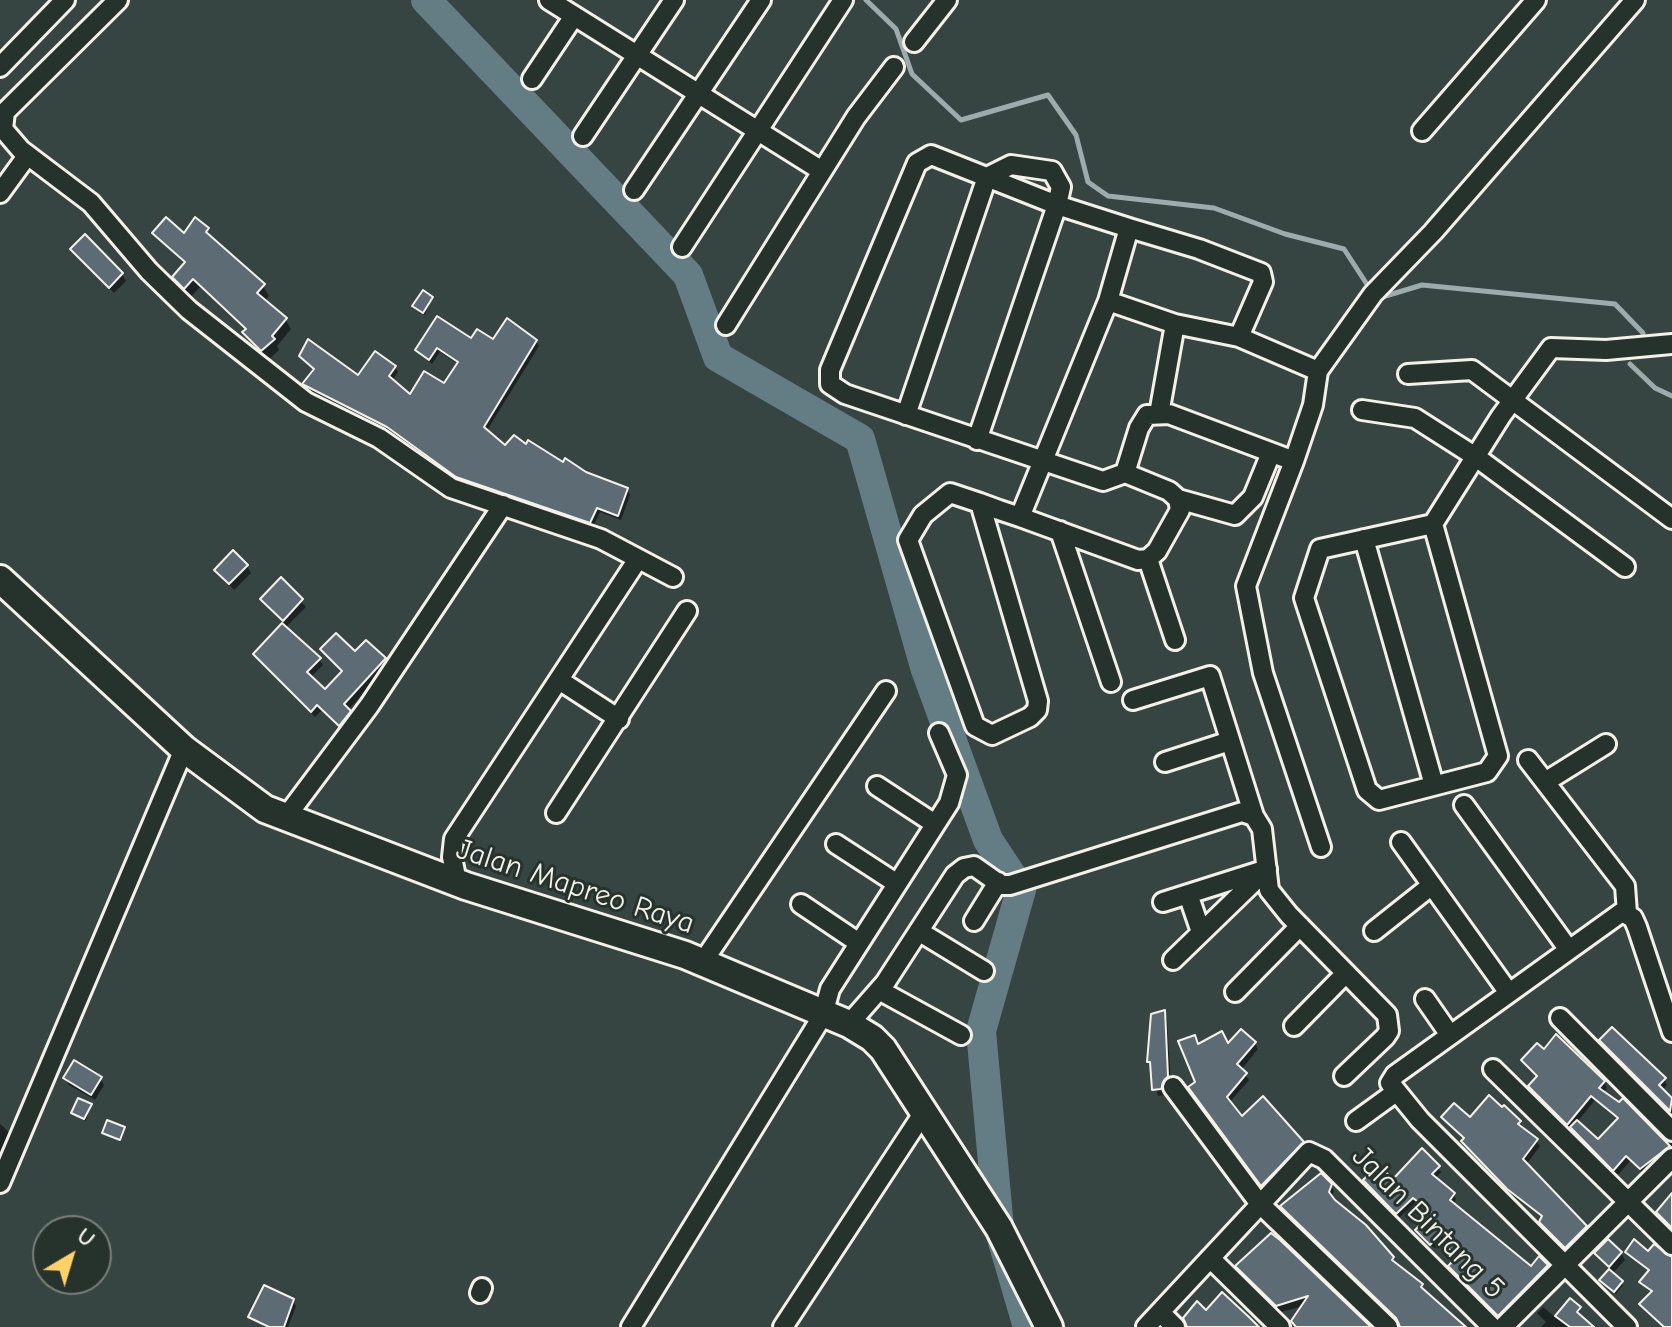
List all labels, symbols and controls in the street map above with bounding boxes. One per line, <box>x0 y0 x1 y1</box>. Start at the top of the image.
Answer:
street label: Jalan Mapreo Raya <box>451 832 699 942</box>
street label: Jalan Bintang 5 <box>1344 1139 1512 1307</box>
north arrow <box>32 1215 112 1295</box>
text: U <box>72 1223 99 1252</box>

